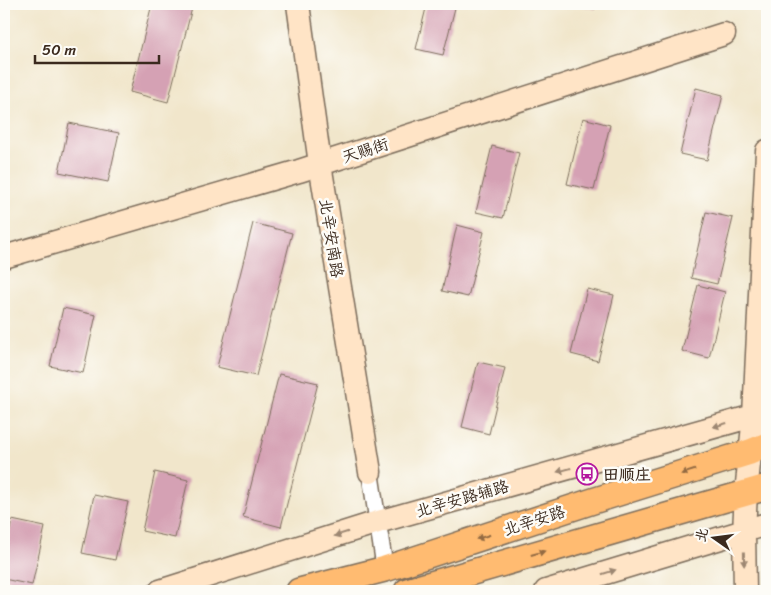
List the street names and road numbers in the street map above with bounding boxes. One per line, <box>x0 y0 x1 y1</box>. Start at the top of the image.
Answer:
street label: 天赐街 <box>338 129 392 172</box>
street label: 北辛安南路 <box>311 196 352 280</box>
street label: 北辛安路辅路 <box>412 471 512 526</box>
street label: 北辛安路 <box>499 497 569 544</box>

